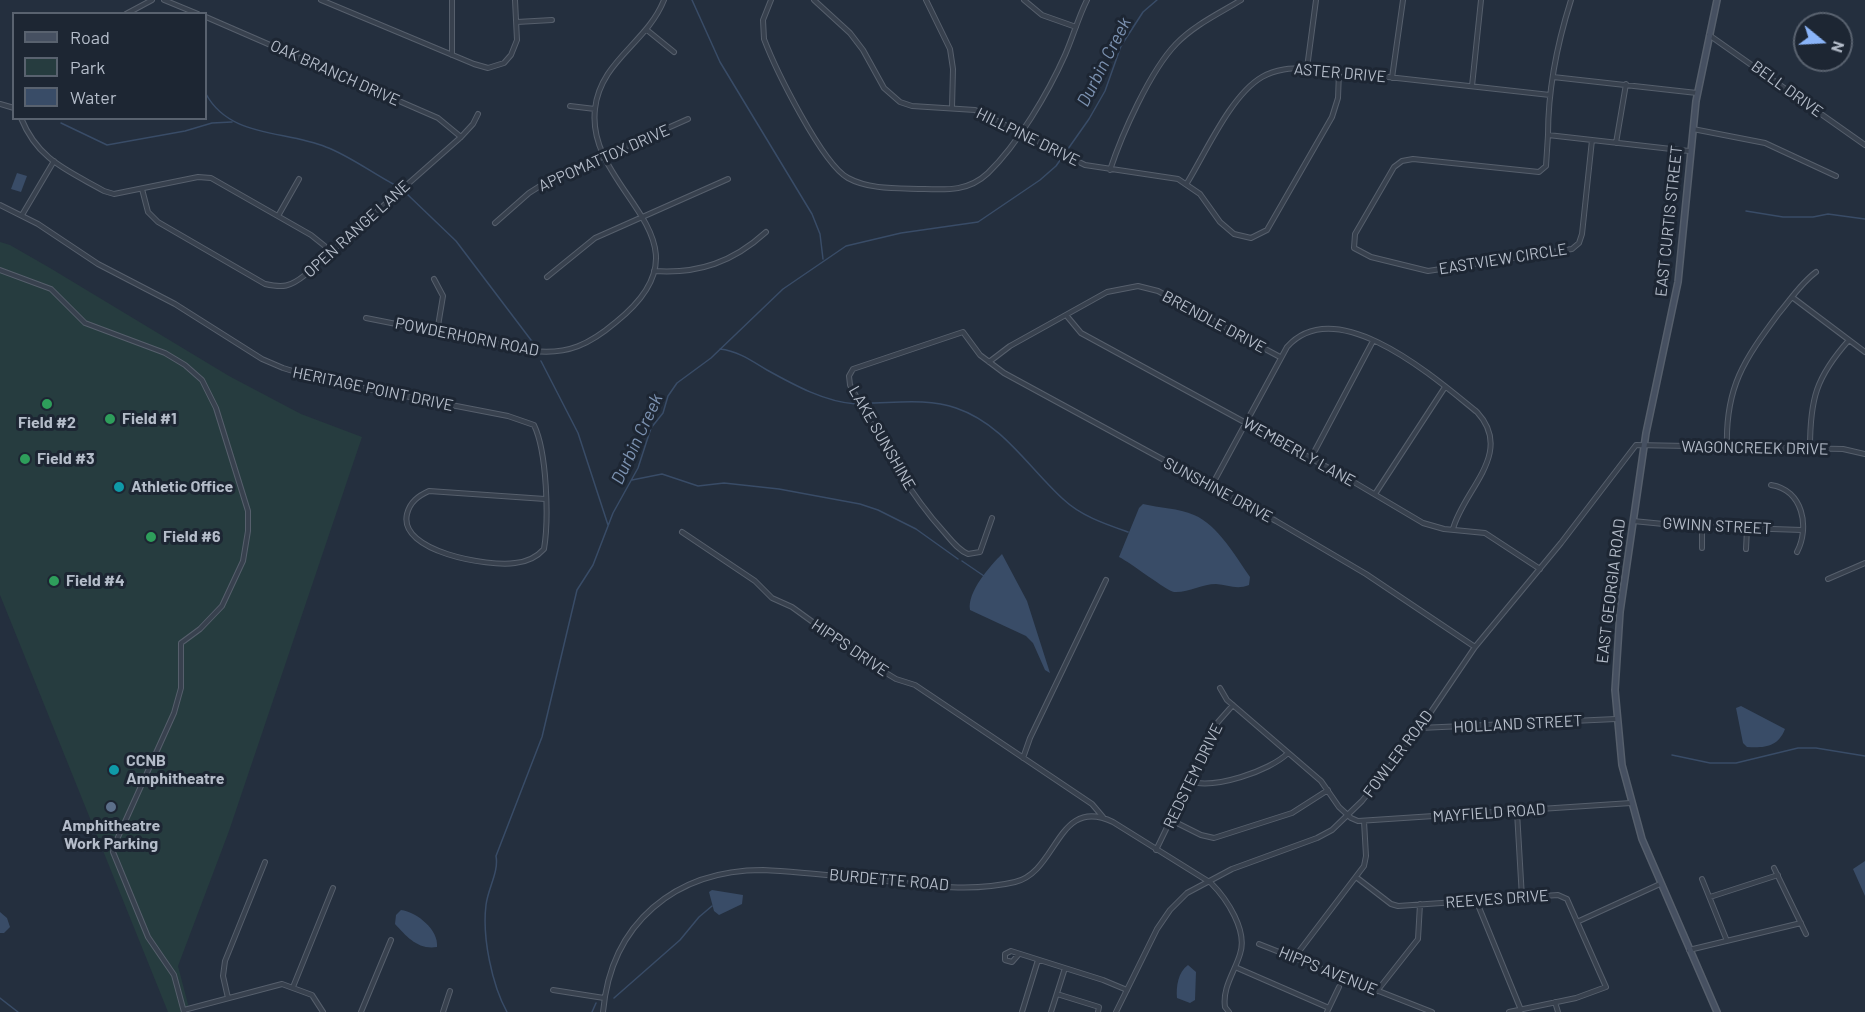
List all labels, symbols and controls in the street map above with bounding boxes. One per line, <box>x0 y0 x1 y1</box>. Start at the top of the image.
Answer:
legend <box>12 12 207 120</box>
north arrow <box>1793 12 1853 72</box>
water label: Durbin Creek <box>1072 14 1136 110</box>
text: Road <box>70 26 110 48</box>
street label: OAK BRANCH DRIVE <box>267 36 403 110</box>
text: N <box>1828 39 1849 55</box>
text: Park <box>70 56 105 78</box>
street label: BELL DRIVE <box>1747 57 1827 121</box>
street label: ASTER DRIVE <box>1293 59 1387 87</box>
text: Water <box>70 86 117 108</box>
street label: HILLPINE DRIVE <box>973 104 1083 170</box>
street label: APPOMATTOX DRIVE <box>535 120 673 196</box>
street label: EAST CURTIS STREET <box>1652 144 1686 298</box>
street label: OPEN RANGE LANE <box>300 176 414 282</box>
street label: EASTVIEW CIRCLE <box>1437 239 1569 279</box>
street label: BRENDLE DRIVE <box>1159 287 1269 357</box>
street label: POWDERHORN ROAD <box>393 314 541 360</box>
street label: HERITAGE POINT DRIVE <box>291 363 455 415</box>
street label: LAKE SUNSHINE <box>844 383 920 493</box>
water label: Durbin Creek <box>607 390 667 488</box>
marker: Field #2 <box>40 397 54 411</box>
place label: Field #1 <box>122 409 177 429</box>
marker: Field #1 <box>103 412 117 426</box>
place label: Field #2 <box>18 413 76 433</box>
street label: WEMBERLY LANE <box>1240 413 1358 491</box>
street label: WAGONCREEK DRIVE <box>1681 437 1829 459</box>
place label: Field #3 <box>37 449 95 469</box>
marker: Field #3 <box>18 452 32 466</box>
street label: SUNSHINE DRIVE <box>1160 453 1276 527</box>
place label: Athletic Office <box>131 477 233 497</box>
marker: Athletic Office <box>112 480 126 494</box>
street label: GWINN STREET <box>1662 514 1772 538</box>
street label: EAST GEORGIA ROAD <box>1593 518 1629 664</box>
place label: Field #6 <box>163 527 221 547</box>
marker: Field #6 <box>144 530 158 544</box>
place label: Field #4 <box>66 571 125 591</box>
marker: Field #4 <box>47 574 61 588</box>
street label: HIPPS DRIVE <box>808 615 892 681</box>
street label: FOWLER ROAD <box>1359 707 1437 801</box>
street label: HOLLAND STREET <box>1453 711 1583 737</box>
street label: REDSTEM DRIVE <box>1159 720 1227 832</box>
place label: CCNB Amphitheatre <box>126 751 224 789</box>
marker: CCNB Amphitheatre <box>107 763 121 777</box>
street label: MAYFIELD ROAD <box>1432 799 1546 827</box>
marker: Amphitheatre Work Parking <box>104 800 118 814</box>
place label: Amphitheatre Work Parking <box>62 816 160 854</box>
street label: BURDETTE ROAD <box>828 865 950 895</box>
street label: REEVES DRIVE <box>1445 886 1549 912</box>
street label: HIPPS AVENUE <box>1276 942 1380 1000</box>

